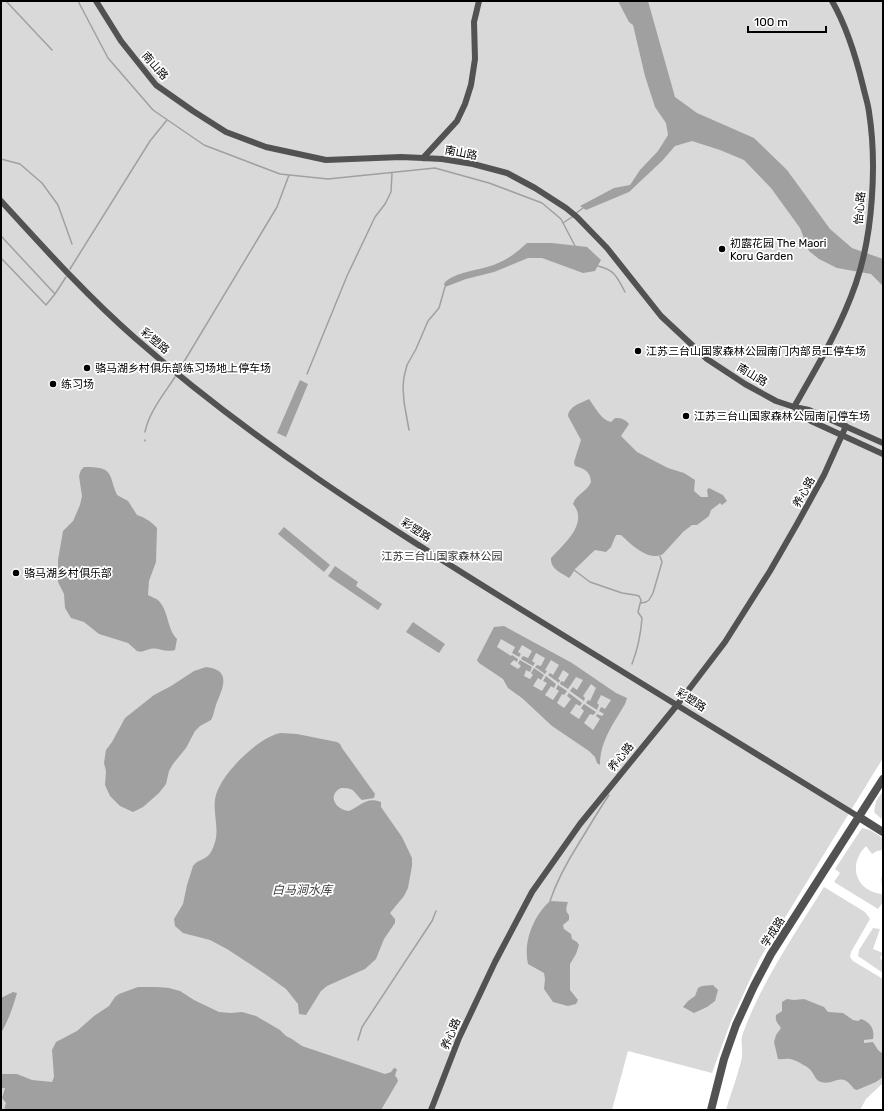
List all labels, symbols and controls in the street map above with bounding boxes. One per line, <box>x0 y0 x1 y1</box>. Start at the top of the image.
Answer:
scale bar <box>748 8 826 34</box>
text: 100 m <box>754 15 788 29</box>
street label: 南山路 <box>139 49 171 83</box>
street label: 南山路 <box>444 144 478 162</box>
street label: 怡心路 <box>852 191 868 225</box>
place label: 初露花园 The Maori Koru Garden <box>730 237 826 263</box>
marker: 初露花园 The Maori Koru Garden <box>717 244 727 254</box>
street label: 彩塑路 <box>138 325 172 357</box>
place label: 江苏三台山国家森林公园南门内部员工停车场 <box>646 345 866 358</box>
marker: 江苏三台山国家森林公园南门内部员工停车场 <box>633 346 643 356</box>
street label: 南山路 <box>735 361 769 389</box>
place label: 骆马湖乡村俱乐部练习场地上停车场 <box>95 362 271 375</box>
marker: 骆马湖乡村俱乐部练习场地上停车场 <box>82 363 92 373</box>
place label: 练习场 <box>61 378 94 391</box>
marker: 练习场 <box>48 379 58 389</box>
place label: 江苏三台山国家森林公园南门停车场 <box>694 410 870 423</box>
marker: 江苏三台山国家森林公园南门停车场 <box>681 411 691 421</box>
street label: 养心路 <box>790 474 818 510</box>
street label: 彩塑路 <box>399 516 433 544</box>
park label: 江苏三台山国家森林公园 <box>382 550 503 563</box>
place label: 骆马湖乡村俱乐部 <box>24 567 112 580</box>
marker: 骆马湖乡村俱乐部 <box>11 568 21 578</box>
street label: 彩塑路 <box>674 686 708 714</box>
street label: 养心路 <box>606 740 636 774</box>
water label: 白马涧水库 <box>272 883 334 897</box>
street label: 学成路 <box>759 915 787 949</box>
street label: 养心路 <box>439 1016 463 1052</box>

